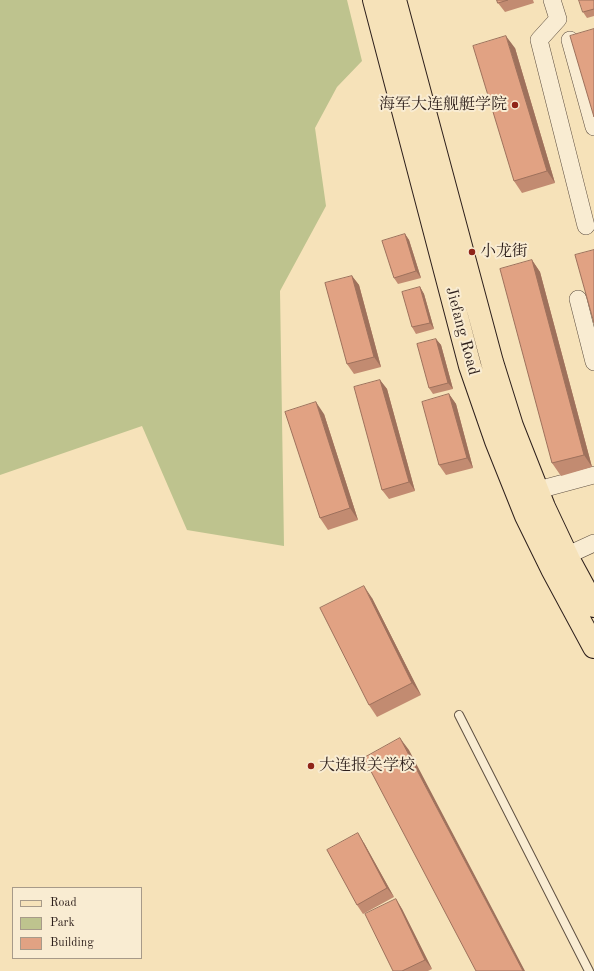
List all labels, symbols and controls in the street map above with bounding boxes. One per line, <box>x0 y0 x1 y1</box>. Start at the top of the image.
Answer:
place label: 海军大连舰艇学院 <box>379 95 507 115</box>
marker: 海军大连舰艇学院 <box>510 100 520 110</box>
place label: 小龙街 <box>480 242 528 262</box>
marker: 小龙街 <box>467 247 477 257</box>
street label: Jiefang Road <box>441 285 483 377</box>
place label: 大连报关学校 <box>319 756 415 776</box>
marker: 大连报关学校 <box>306 761 316 771</box>
legend <box>12 887 142 959</box>
text: Road <box>50 897 77 909</box>
text: Park <box>50 917 75 929</box>
text: Building <box>50 937 94 949</box>

